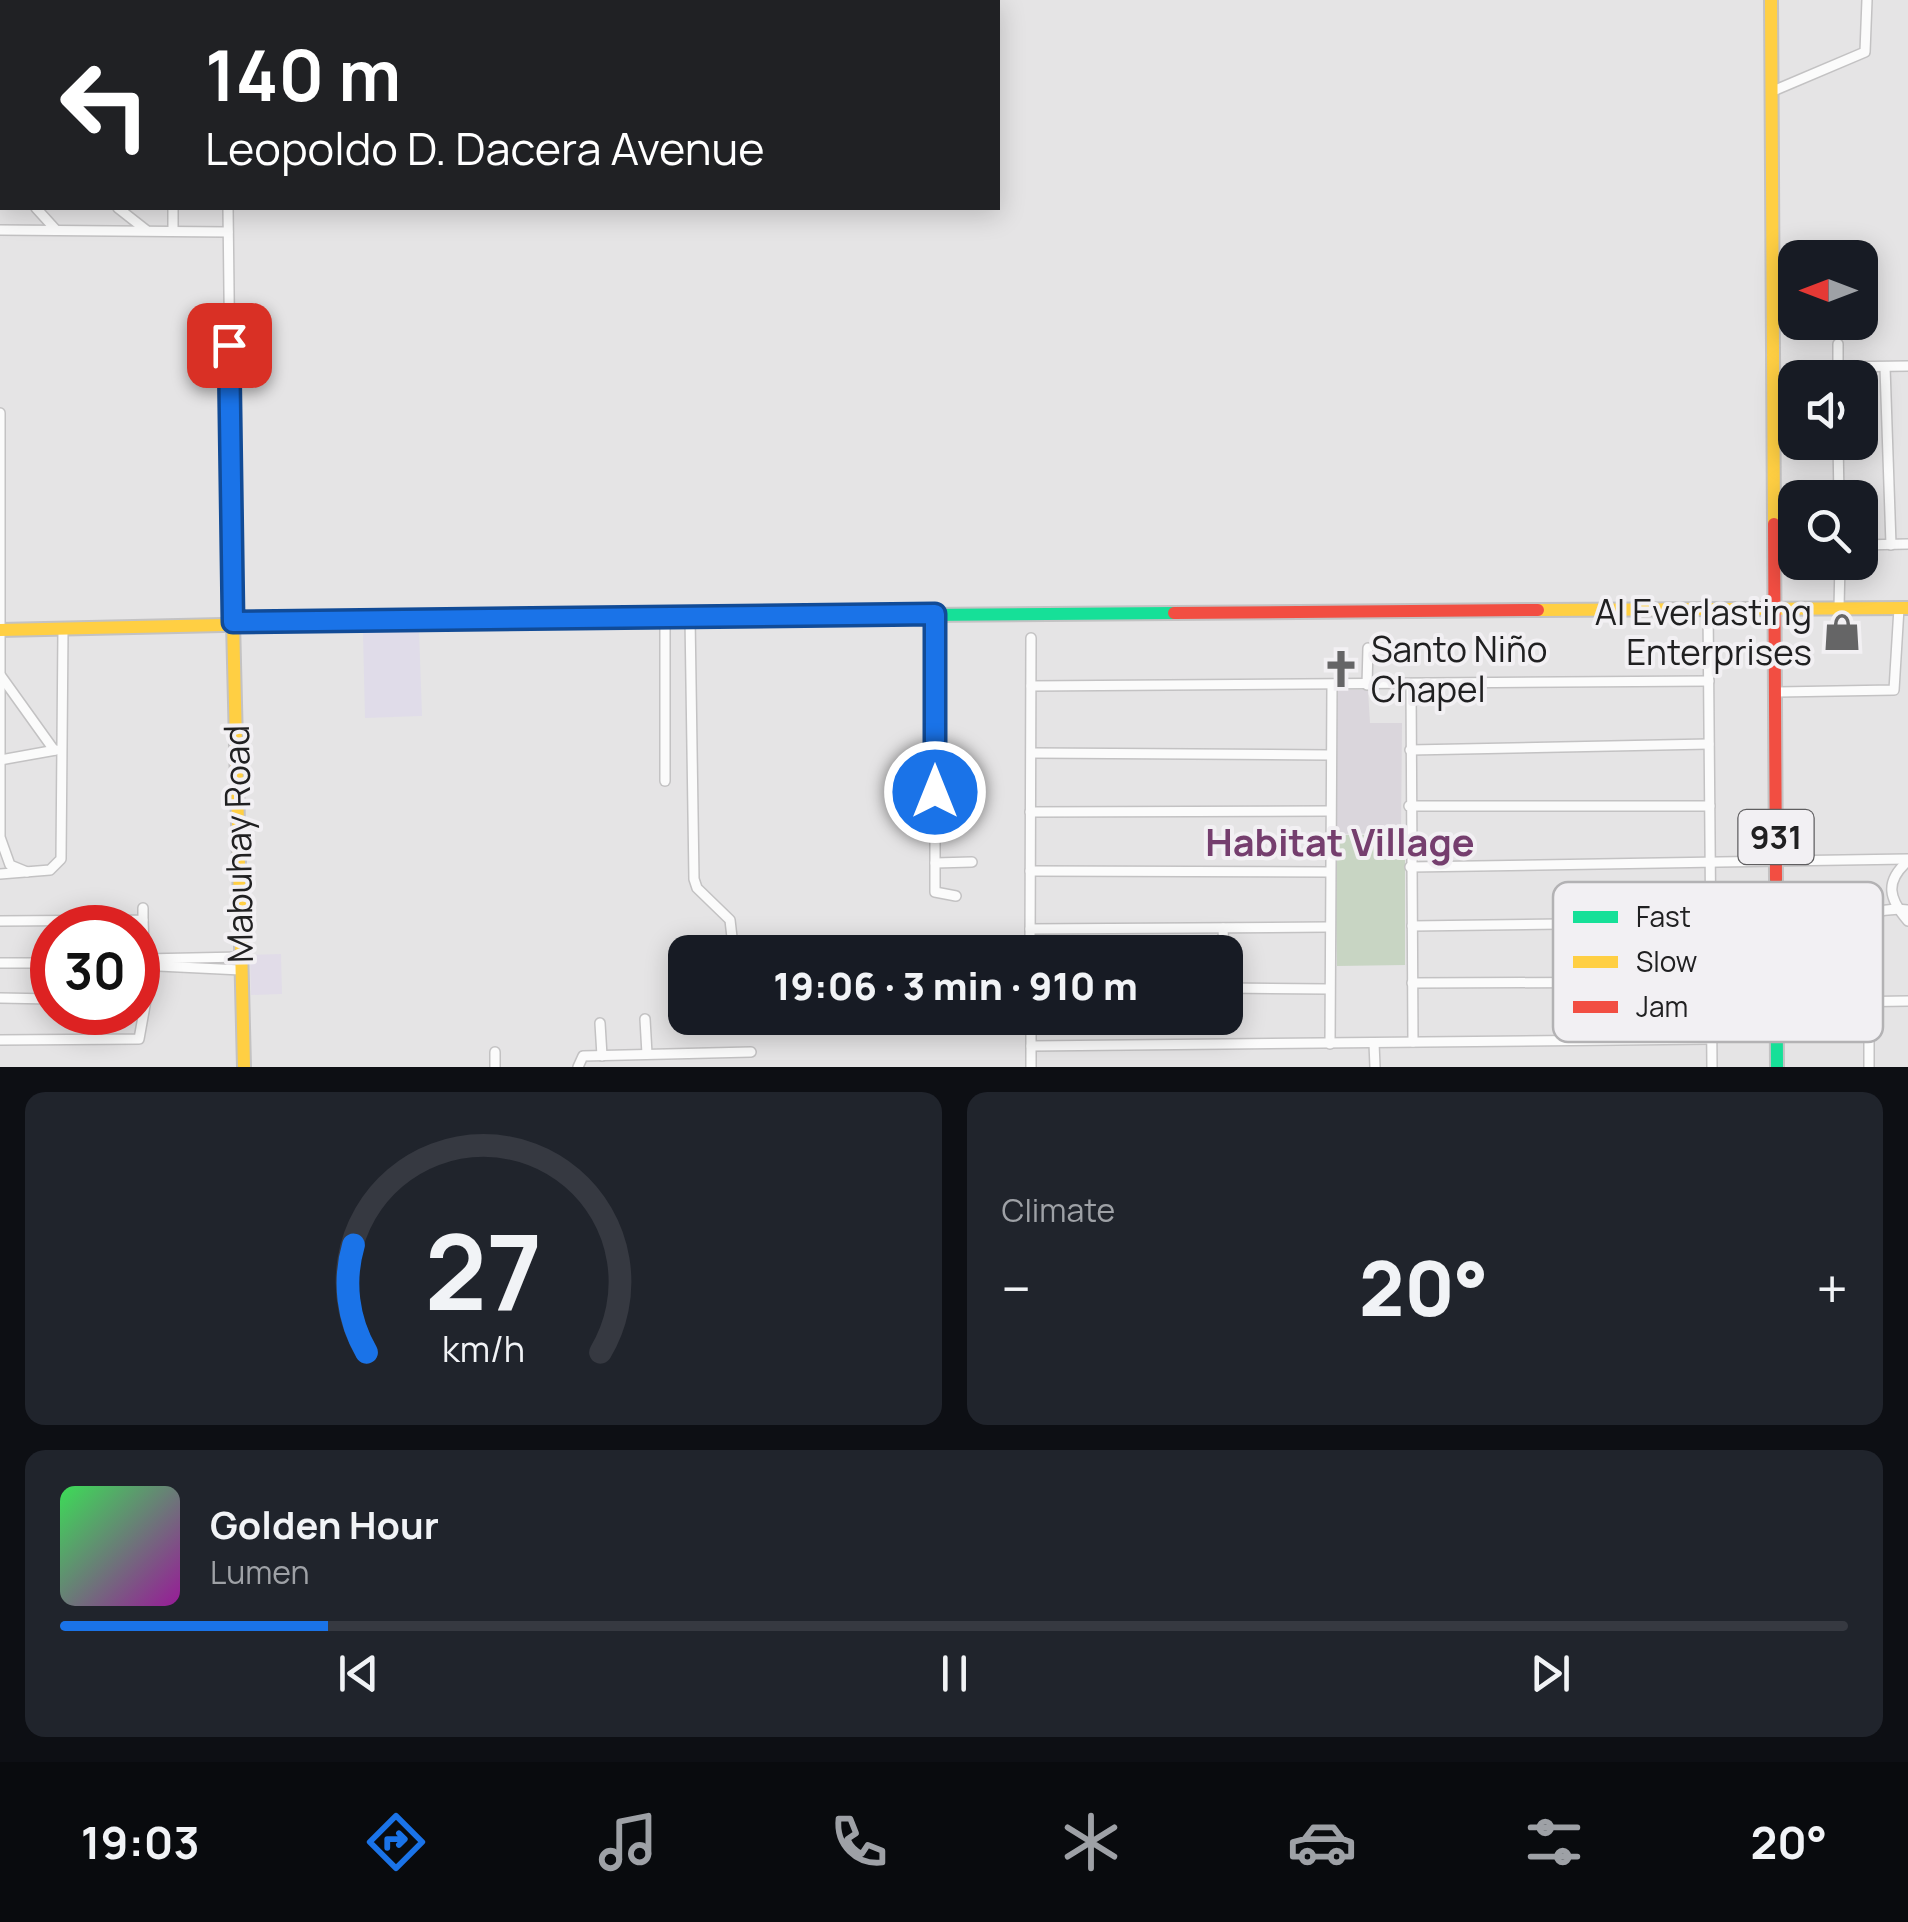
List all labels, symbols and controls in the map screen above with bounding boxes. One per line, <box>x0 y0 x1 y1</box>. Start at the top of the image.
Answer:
text: 140 m <box>205 26 401 122</box>
icon: left <box>40 40 170 170</box>
text: Leopoldo D. Dacera Avenue <box>205 117 764 179</box>
north arrow <box>1778 240 1878 340</box>
map controls <box>1778 240 1878 580</box>
pin <box>187 303 272 388</box>
icon: arrive <box>202 318 257 373</box>
button: sound <box>1778 360 1878 460</box>
button: search <box>1778 480 1878 580</box>
place label: AI Everlasting Enterprises <box>1595 588 1812 676</box>
shop icon: AI Everlasting Enterprises <box>1821 611 1863 653</box>
place label: Santo Niño Chapel <box>1371 625 1547 713</box>
church icon: Santo Niño Chapel <box>1320 648 1362 690</box>
street label: Mabuhay Road <box>212 725 264 963</box>
position arrow <box>883 740 987 844</box>
road number: 931 <box>1738 810 1814 864</box>
district label: Habitat Village <box>1205 815 1475 867</box>
legend <box>1553 882 1883 1042</box>
text: Fast <box>1636 897 1691 935</box>
speed limit sign: 30 <box>30 905 160 1035</box>
text: Slow <box>1636 942 1697 980</box>
text: 19:06 · 3 min · 910 m <box>773 959 1138 1011</box>
text: Jam <box>1636 987 1688 1025</box>
text: Climate <box>1002 1188 1115 1232</box>
text: 27 <box>425 1199 542 1341</box>
text: 20° <box>1359 1236 1489 1339</box>
text: − <box>1002 1250 1031 1326</box>
text: + <box>1816 1250 1848 1326</box>
text: km/h <box>442 1324 525 1373</box>
text: Golden Hour <box>210 1498 439 1550</box>
text: Lumen <box>210 1550 310 1594</box>
icon: previous <box>331 1646 386 1701</box>
icon: pause <box>927 1646 982 1701</box>
icon: next <box>1523 1646 1578 1701</box>
icon: directions <box>361 1807 431 1877</box>
icon: music <box>593 1807 663 1877</box>
icon: phone <box>824 1807 894 1877</box>
icon: climate <box>1056 1807 1126 1877</box>
icon: car <box>1287 1807 1357 1877</box>
icon: filters <box>1519 1807 1589 1877</box>
text: 19:03 <box>81 1811 200 1873</box>
text: 20° <box>1750 1811 1827 1873</box>

